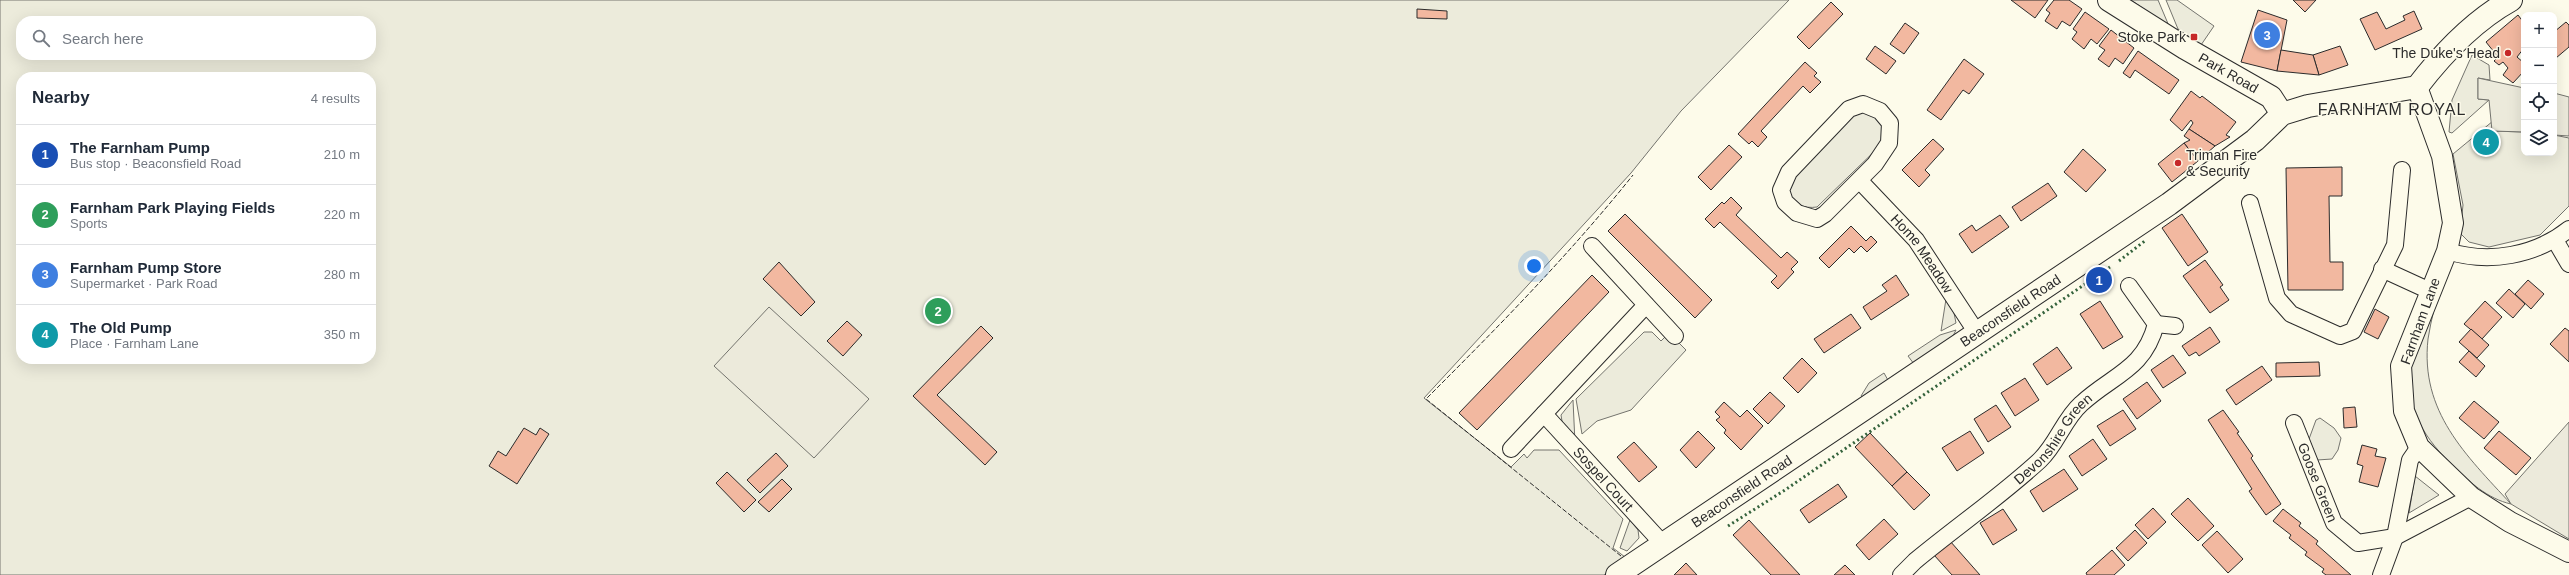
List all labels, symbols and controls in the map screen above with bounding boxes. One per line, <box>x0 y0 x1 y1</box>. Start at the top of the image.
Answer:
map controls <box>2521 12 2557 156</box>
button: + <box>2521 12 2557 48</box>
search box <box>16 16 376 60</box>
pin: 3 <box>2254 20 2280 50</box>
icon: search <box>30 27 52 49</box>
place label: Stoke Park <box>2118 29 2187 45</box>
text: Search here <box>62 30 144 47</box>
marker: Stoke Park <box>2189 32 2199 42</box>
place label: The Duke's Head <box>2392 45 2500 61</box>
marker: The Duke's Head <box>2503 48 2513 58</box>
button: − <box>2521 48 2557 84</box>
street label: Park Road <box>2196 49 2261 96</box>
button: locate <box>2521 84 2557 120</box>
text: Nearby <box>32 88 90 107</box>
text: 4 results <box>311 91 360 106</box>
district label: FARNHAM ROYAL <box>2318 101 2466 118</box>
button: layers <box>2521 120 2557 156</box>
pin: 4 <box>2473 127 2499 157</box>
text: The Farnham Pump <box>70 139 210 156</box>
text: 1 <box>41 147 49 162</box>
text: 210 m <box>324 147 360 162</box>
place label: Triman Fire & Security <box>2186 147 2257 179</box>
text: Bus stop · Beaconsfield Road <box>70 156 241 171</box>
marker: Triman Fire & Security <box>2173 158 2183 168</box>
text: Farnham Park Playing Fields <box>70 199 275 216</box>
text: 2 <box>41 207 49 222</box>
text: 220 m <box>324 207 360 222</box>
street label: Home Meadow <box>1888 211 1957 297</box>
text: Sports <box>70 216 108 231</box>
your location <box>1524 256 1544 276</box>
text: Farnham Pump Store <box>70 259 222 276</box>
pin: 1 <box>2086 265 2112 295</box>
text: 3 <box>41 267 49 282</box>
text: 280 m <box>324 267 360 282</box>
street label: Beaconsfield Road <box>1957 271 2064 350</box>
street label: Farnham Lane <box>2397 275 2443 367</box>
text: Supermarket · Park Road <box>70 276 217 291</box>
pin: 2 <box>925 296 951 326</box>
text: The Old Pump <box>70 319 172 336</box>
text: 4 <box>41 327 49 342</box>
text: 350 m <box>324 327 360 342</box>
text: Place · Farnham Lane <box>70 336 199 351</box>
street label: Devonshire Green <box>2010 390 2095 487</box>
street label: Goose Green <box>2295 440 2341 524</box>
street label: Sospel Court <box>1570 444 1637 514</box>
street label: Beaconsfield Road <box>1688 452 1795 531</box>

